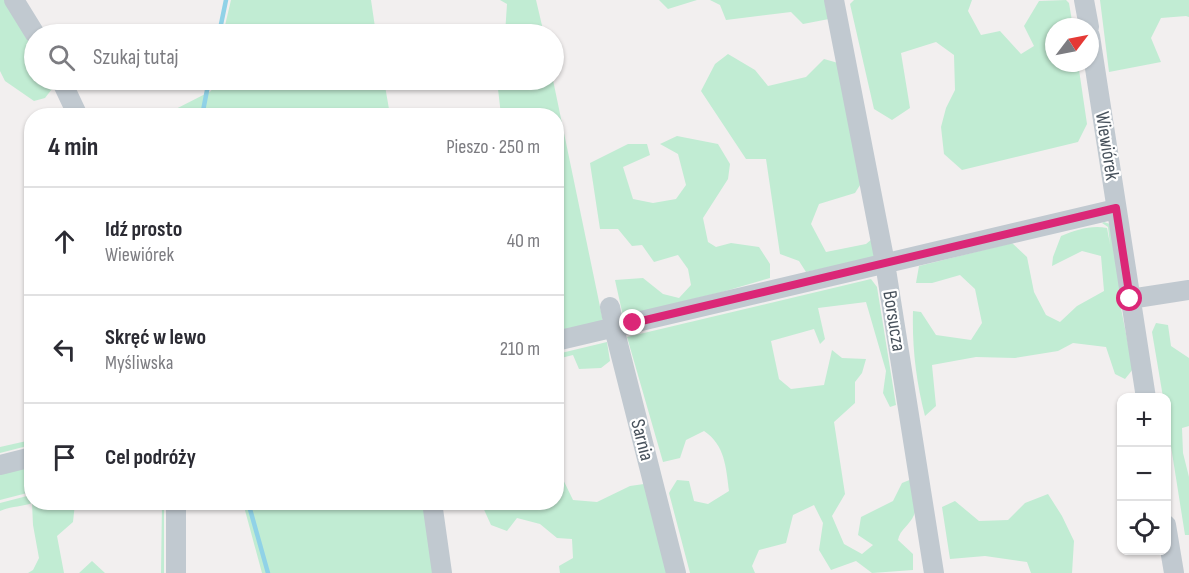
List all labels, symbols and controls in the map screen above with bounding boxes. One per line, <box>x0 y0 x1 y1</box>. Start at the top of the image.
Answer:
north arrow <box>1045 18 1099 72</box>
search box <box>24 24 564 90</box>
icon: search <box>45 41 78 74</box>
text: Szukaj tutaj <box>93 44 179 71</box>
street label: Wiewiórek <box>1090 110 1124 182</box>
text: 4 min <box>48 132 98 163</box>
text: Pieszo · 250 m <box>446 135 540 159</box>
text: Idź prosto <box>105 216 182 243</box>
icon: ahead <box>48 225 81 258</box>
text: 40 m <box>507 229 540 253</box>
text: Wiewiórek <box>105 243 174 267</box>
route start <box>1116 285 1142 311</box>
street label: Borsucza <box>877 289 911 353</box>
route end <box>619 309 645 335</box>
text: Skręć w lewo <box>105 324 206 351</box>
icon: left <box>48 333 81 366</box>
text: 210 m <box>500 337 540 361</box>
text: Myśliwska <box>105 351 173 375</box>
map controls <box>1117 393 1171 555</box>
button: + <box>1117 393 1171 447</box>
street label: Sarnia <box>625 417 659 463</box>
icon: arrive <box>48 441 81 474</box>
text: Cel podróży <box>105 444 196 471</box>
button: − <box>1117 447 1171 501</box>
button: locate <box>1117 501 1171 555</box>

